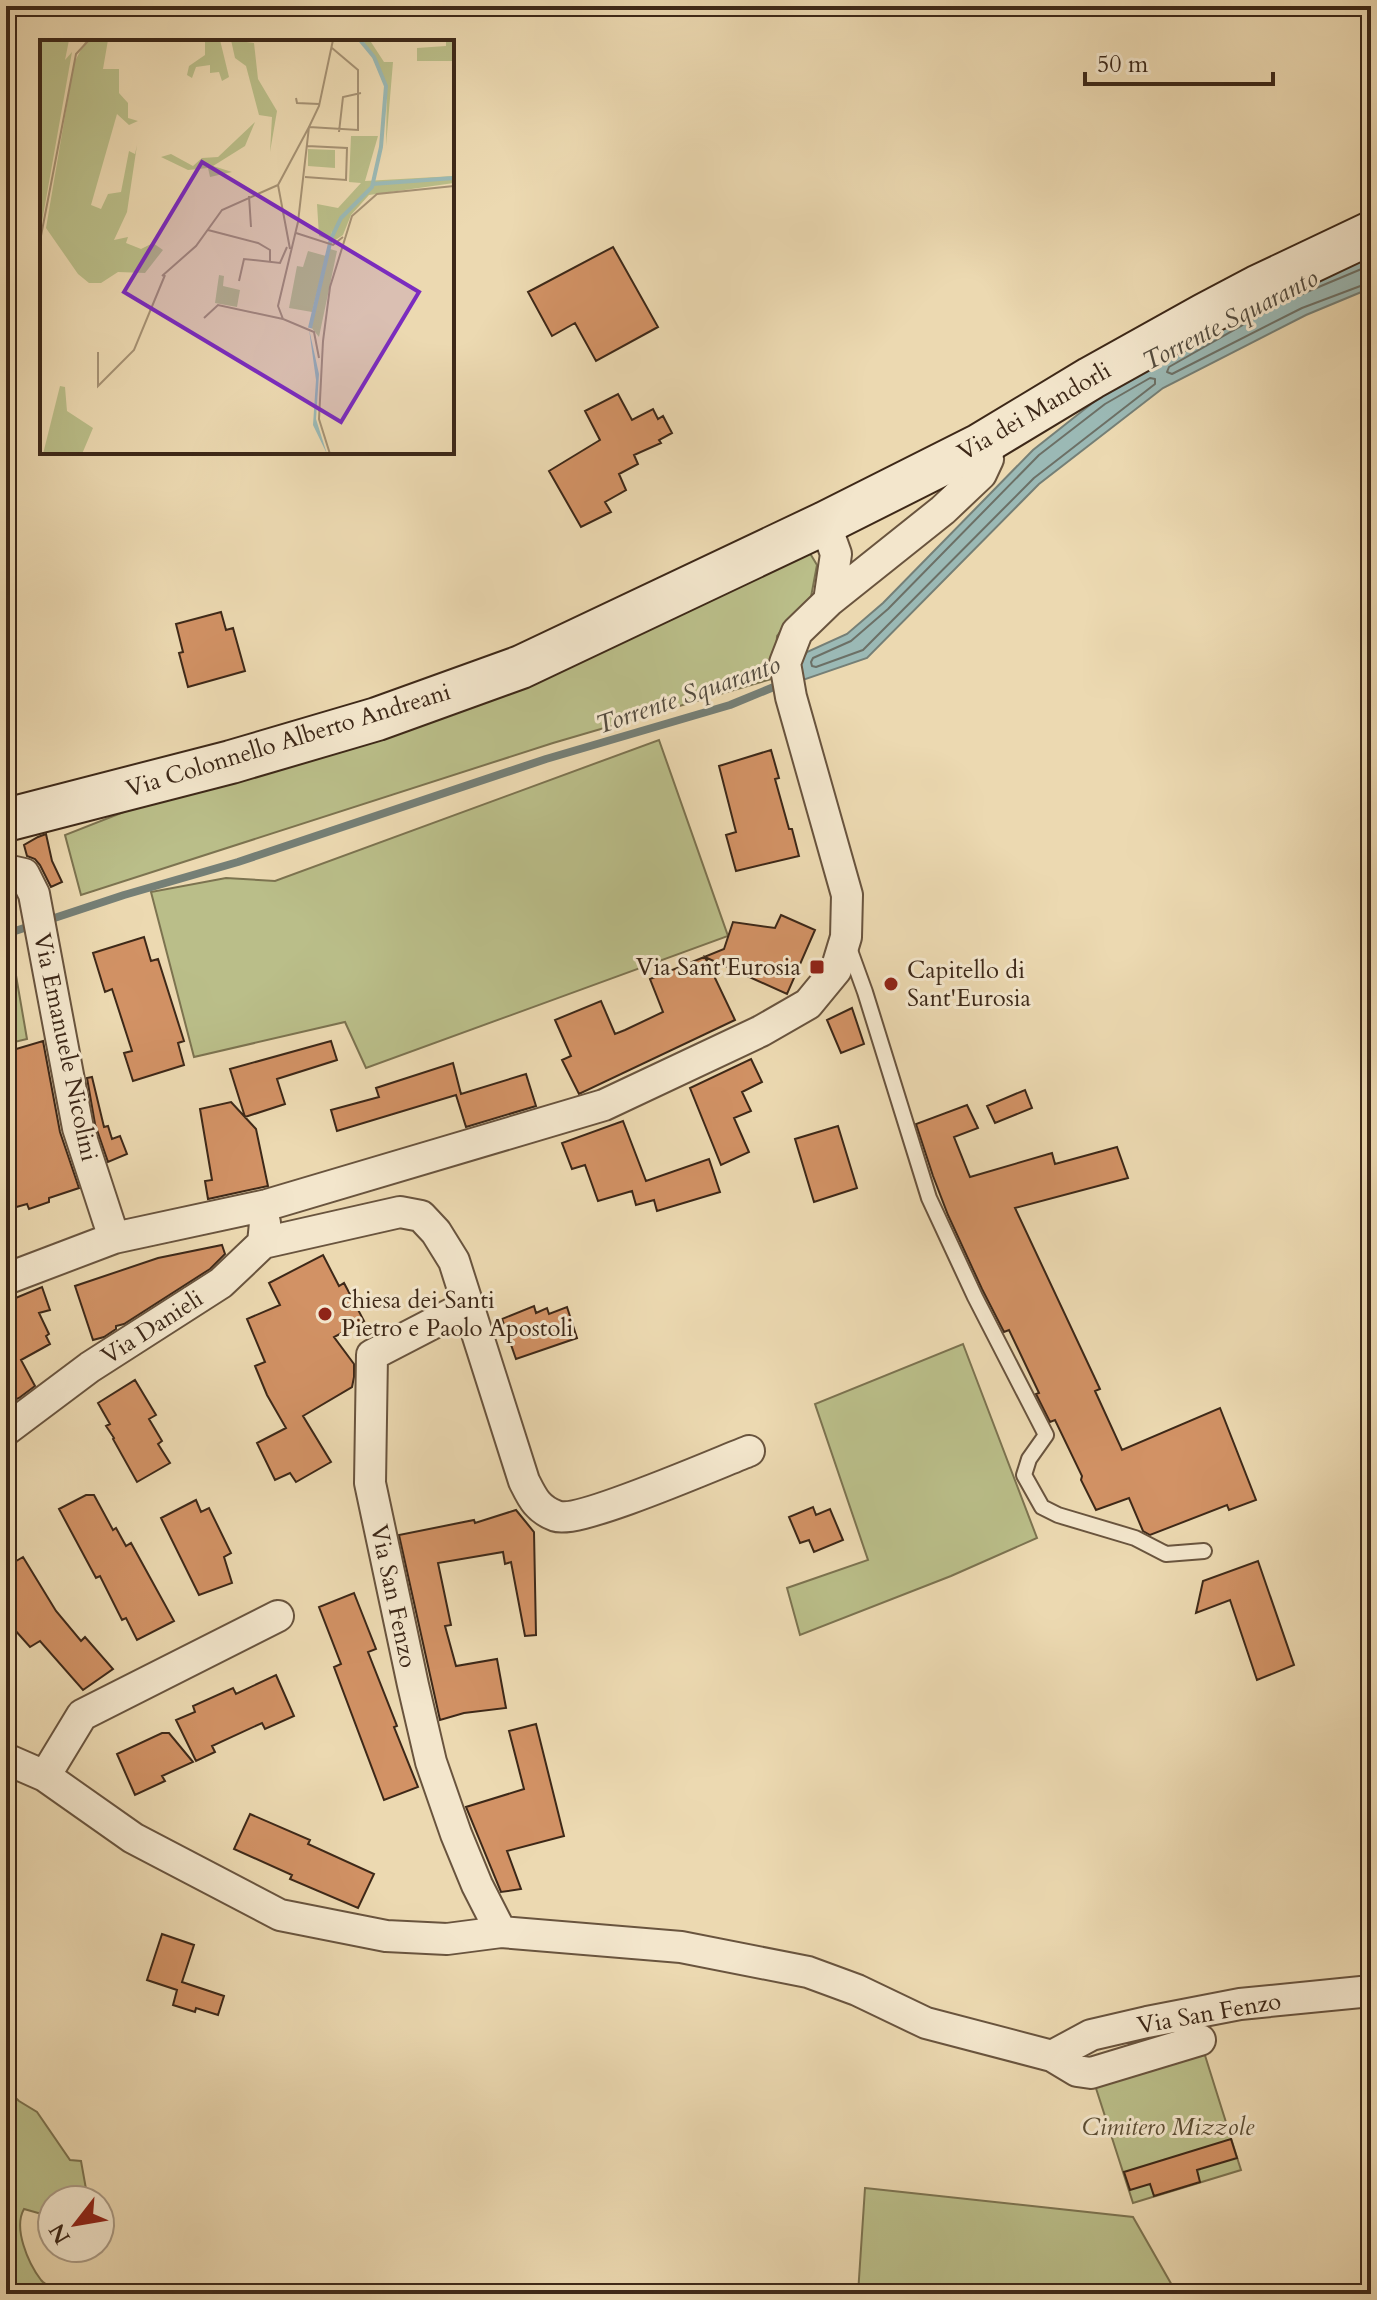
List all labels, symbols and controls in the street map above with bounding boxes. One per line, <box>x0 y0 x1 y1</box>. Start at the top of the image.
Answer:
scale bar <box>1085 36 1273 86</box>
inset map <box>40 40 454 454</box>
text: 50 m <box>1097 48 1149 81</box>
water label: Torrente Squaranto <box>1136 260 1324 379</box>
street label: Via dei Mandorli <box>952 354 1117 469</box>
water label: Torrente Squaranto <box>591 647 785 742</box>
street label: Via Colonnello Alberto Andreani <box>122 675 455 806</box>
street label: Via Emanuele Nicolini <box>25 930 106 1164</box>
place label: Via Sant'Eurosia <box>636 951 802 984</box>
place label: Capitello di Sant'Eurosia <box>907 954 1032 1015</box>
marker: Via Sant'Eurosia <box>808 958 826 976</box>
marker: Capitello di Sant'Eurosia <box>882 975 900 993</box>
street label: Via Danieli <box>95 1282 210 1373</box>
place label: chiesa dei Santi Pietro e Paolo Apostoli <box>341 1284 574 1345</box>
marker: chiesa dei Santi Pietro e Paolo Apostoli <box>316 1305 334 1323</box>
street label: Via San Fenzo <box>362 1521 425 1671</box>
street label: Via San Fenzo <box>1135 1985 1284 2042</box>
park label: Cimitero Mizzole <box>1082 2111 1255 2144</box>
north arrow <box>36 2184 116 2264</box>
text: N <box>42 2218 77 2250</box>

